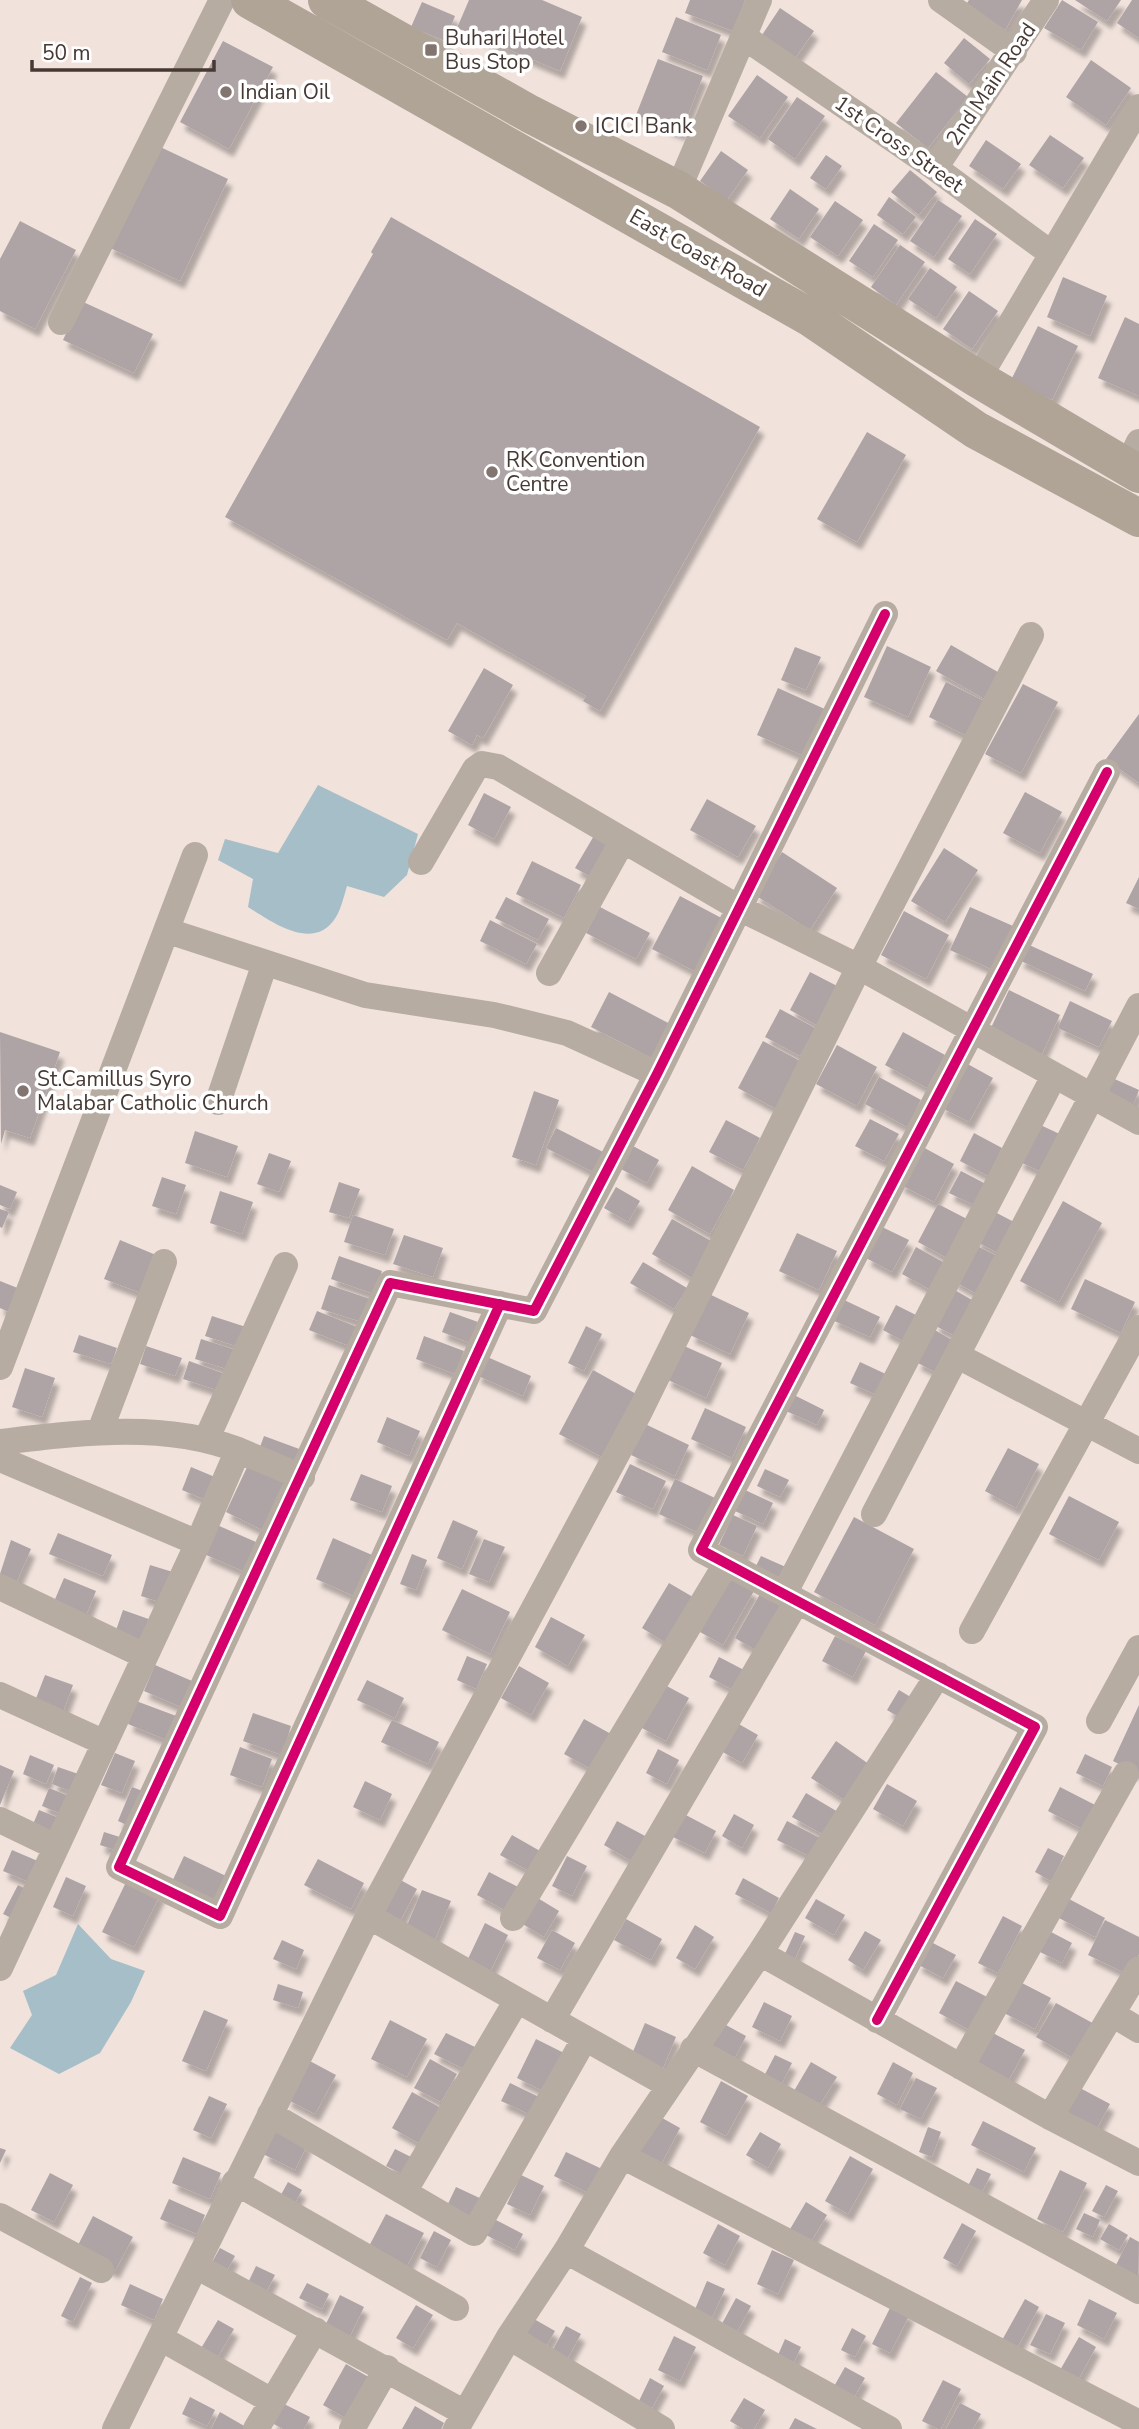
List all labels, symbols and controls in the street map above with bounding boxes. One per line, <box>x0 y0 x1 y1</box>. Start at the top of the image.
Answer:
street label: 2nd Main Road <box>940 17 1042 151</box>
place label: Buhari Hotel Bus Stop <box>445 24 565 76</box>
scale bar <box>32 28 214 72</box>
text: 50 m <box>42 39 91 67</box>
marker: Buhari Hotel Bus Stop <box>423 42 439 58</box>
place label: Indian Oil <box>240 78 331 106</box>
marker: Indian Oil <box>218 84 234 100</box>
street label: 1st Cross Street <box>829 89 970 199</box>
place label: ICICI Bank <box>595 112 693 140</box>
marker: ICICI Bank <box>573 118 589 134</box>
street label: East Coast Road <box>624 202 772 304</box>
place label: RK Convention Centre <box>506 446 645 498</box>
marker: RK Convention Centre <box>484 464 500 480</box>
place label: St.Camillus Syro Malabar Catholic Church <box>37 1065 269 1117</box>
marker: St.Camillus Syro Malabar Catholic Church <box>15 1083 31 1099</box>

